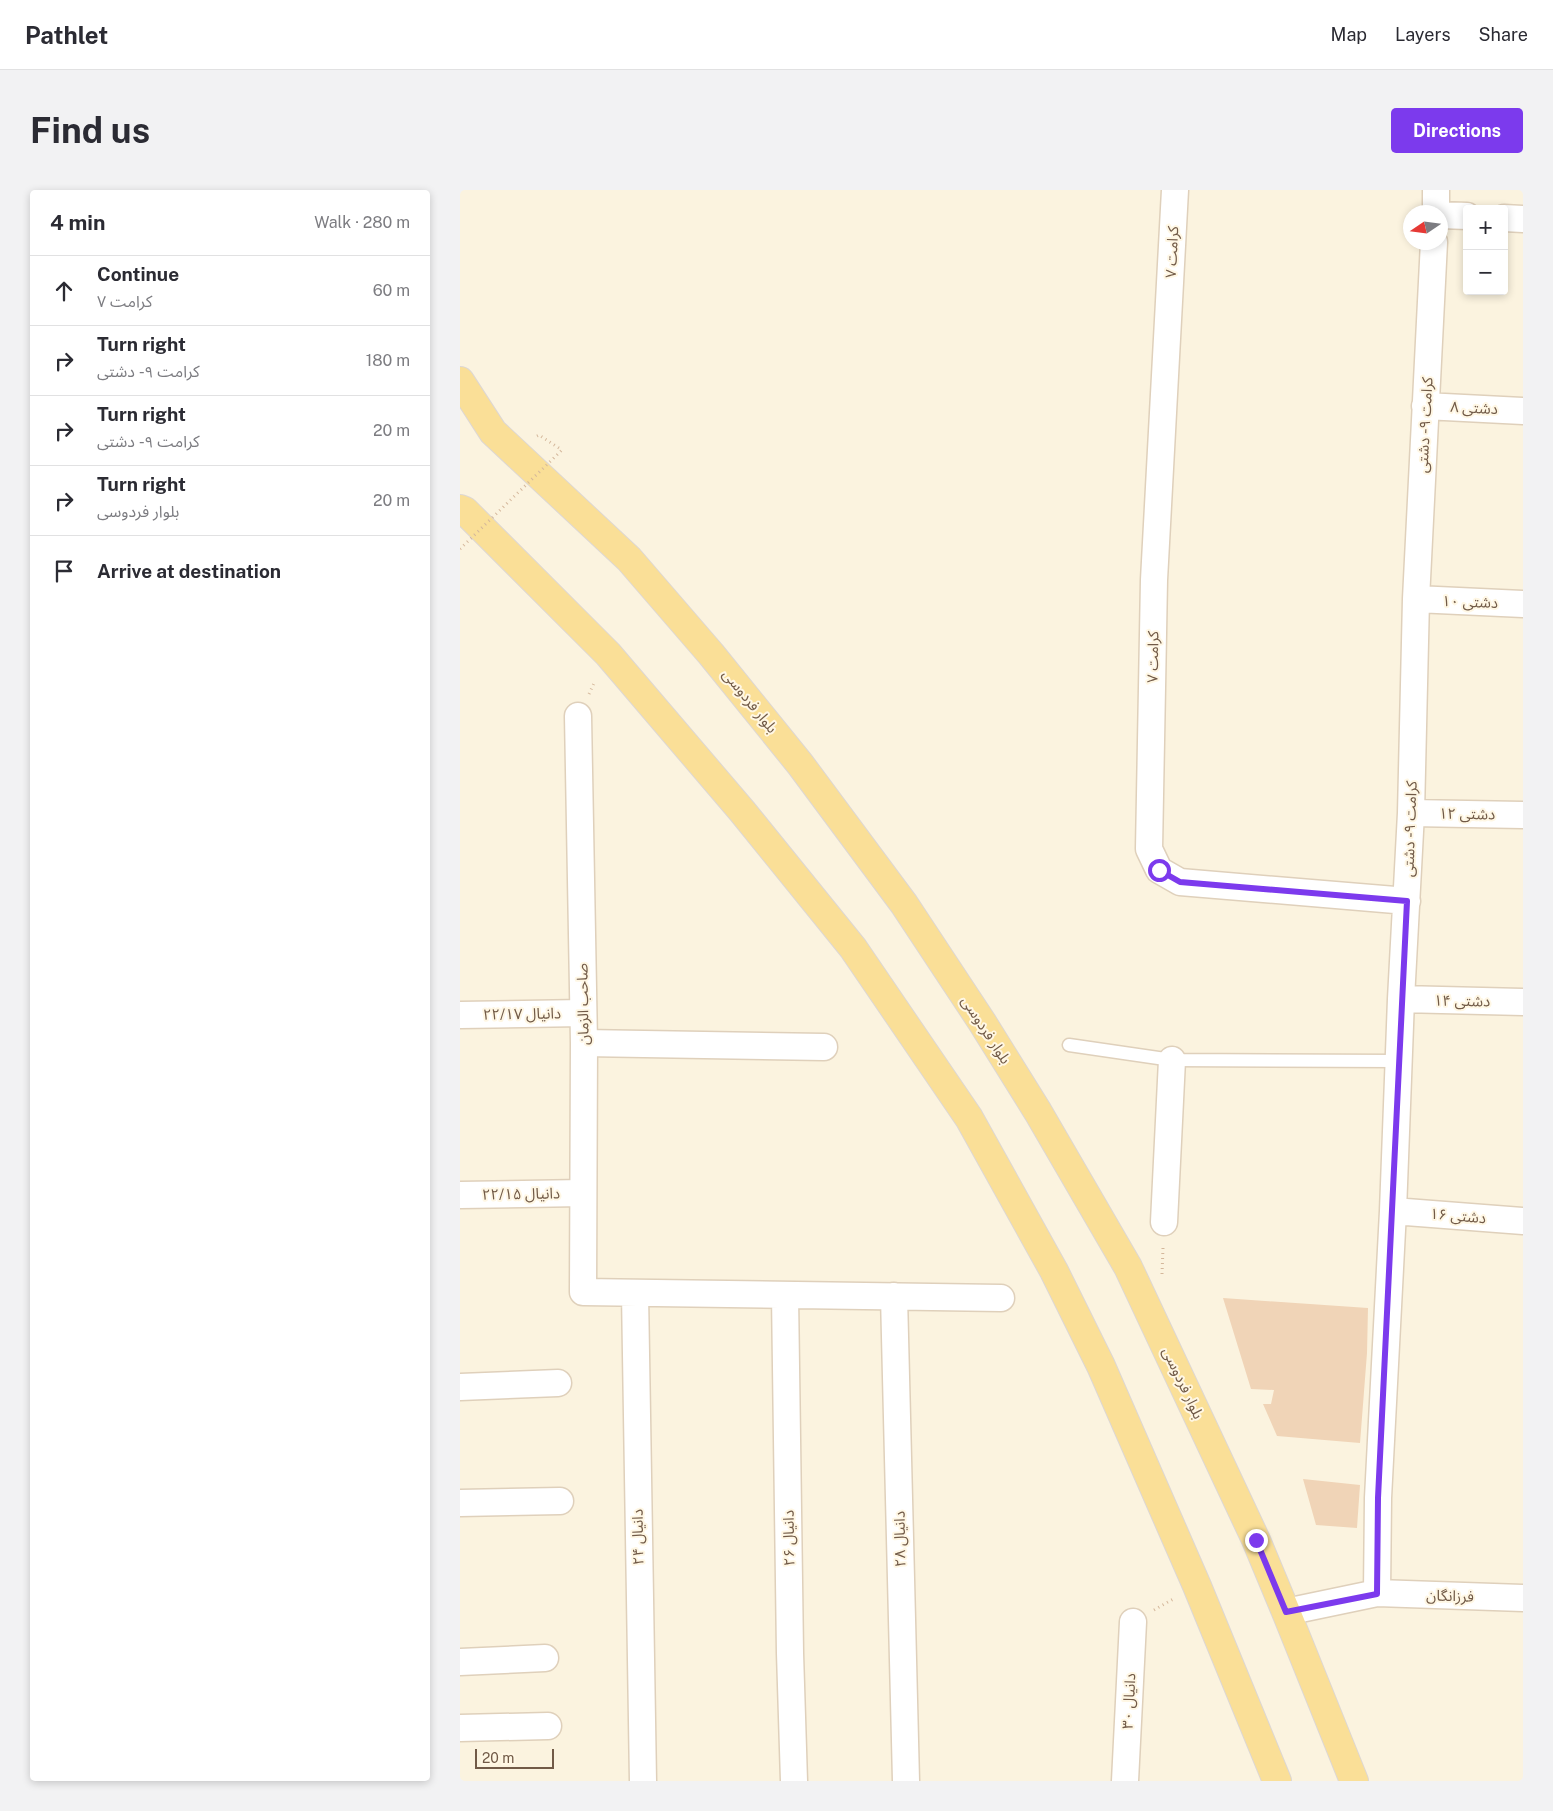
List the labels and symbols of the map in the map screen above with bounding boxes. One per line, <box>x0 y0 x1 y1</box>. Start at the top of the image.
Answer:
north arrow <box>1403 205 1448 250</box>
street label: کرامت ۷ <box>1162 225 1182 278</box>
street label: کرامت ۹ - دشتی <box>1413 376 1437 474</box>
street label: دشتی ۸ <box>1450 398 1498 418</box>
street label: دشتی ۱۰ <box>1442 592 1498 612</box>
street label: کرامت ۷ <box>1144 630 1162 683</box>
street label: بلوار فردوسی <box>719 665 781 737</box>
street label: کرامت ۹ - دشتی <box>1399 780 1421 877</box>
street label: دشتی ۱۲ <box>1439 805 1495 823</box>
route start <box>1148 859 1171 882</box>
street label: صاحب الزمان <box>573 963 593 1045</box>
street label: دشتی ۱۴ <box>1434 992 1490 1010</box>
street label: بلوار فردوسی <box>957 993 1015 1067</box>
street label: دانیال ۲۲/۱۷ <box>483 1004 561 1024</box>
street label: دانیال ۲۲/۱۵ <box>482 1184 560 1204</box>
street label: دشتی ۱۶ <box>1429 1205 1487 1227</box>
street label: بلوار فردوسی <box>1159 1344 1207 1422</box>
street label: دانیال ۲۴ <box>629 1509 647 1565</box>
street label: دانیال ۲۶ <box>780 1510 798 1566</box>
street label: دانیال ۲۸ <box>891 1511 909 1567</box>
route end <box>1245 1529 1268 1552</box>
street label: فرزانگان <box>1426 1586 1474 1606</box>
street label: دانیال ۳۰ <box>1119 1673 1139 1729</box>
scale bar <box>475 1746 554 1769</box>

